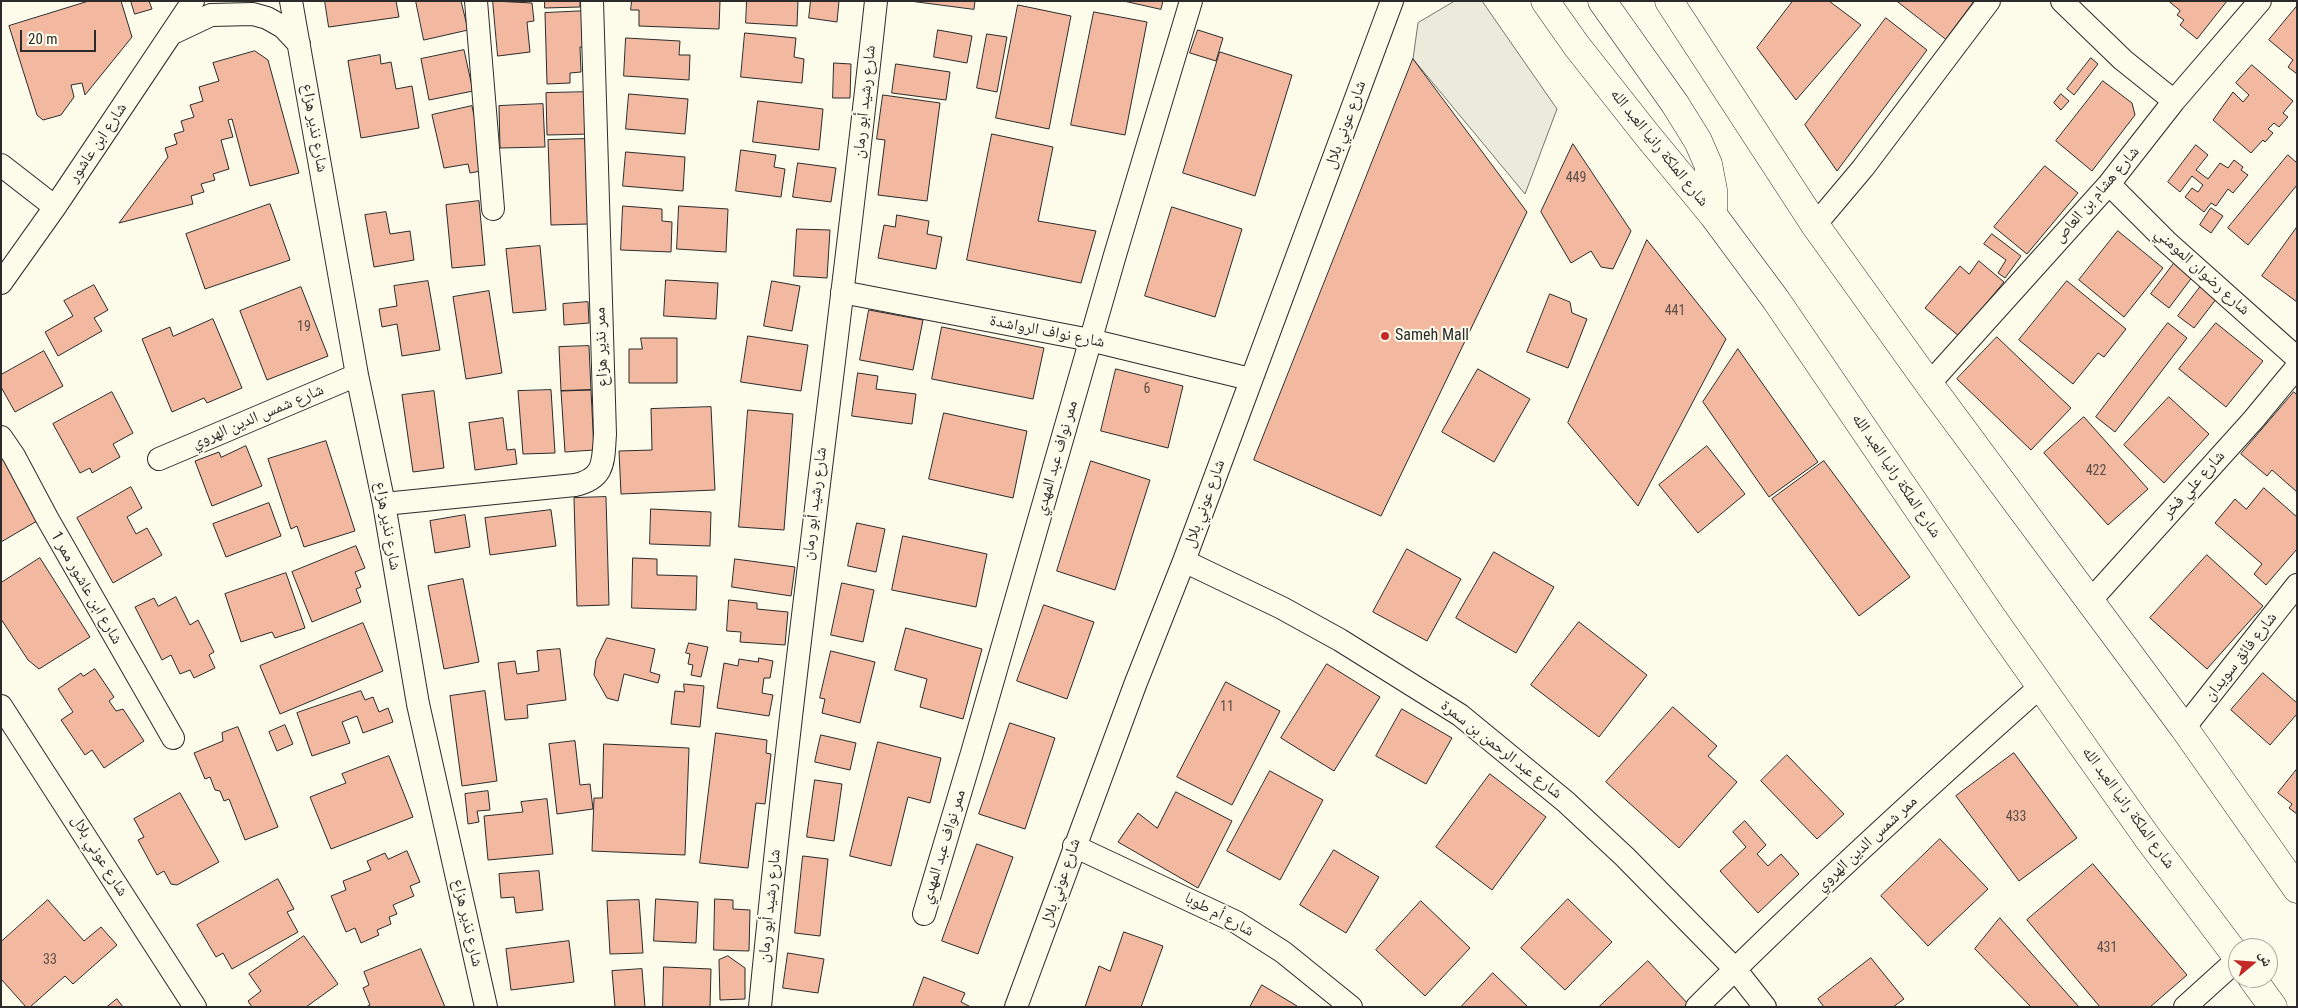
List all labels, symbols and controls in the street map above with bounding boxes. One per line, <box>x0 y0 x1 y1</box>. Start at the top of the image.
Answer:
scale bar <box>22 20 99 52</box>
text: 20 m <box>28 30 58 48</box>
street label: شارع رشيد أبو رمان <box>849 44 881 160</box>
street label: شارع عوني بلال <box>1321 78 1371 172</box>
street label: شارع نذير هزاع <box>297 82 331 174</box>
street label: شارع الملكة رانيا العبد الله <box>1606 85 1712 211</box>
street label: شارع ابن عاشور <box>64 100 132 186</box>
street label: شارع هشام بن العاص <box>2050 143 2144 247</box>
house number: 449 <box>1566 170 1586 186</box>
street label: شارع رضوان المومني <box>2150 224 2254 320</box>
house number: 441 <box>1665 303 1685 319</box>
street label: ممر نذير هزاع <box>591 307 613 387</box>
street label: شارع نواف الرواشدة <box>988 311 1106 353</box>
house number: 19 <box>297 319 311 335</box>
place label: Sameh Mall <box>1395 326 1469 346</box>
marker: Sameh Mall <box>1379 330 1391 342</box>
street label: شارع شمس الدين الهروي <box>189 380 327 454</box>
house number: 6 <box>1144 381 1150 397</box>
street label: ممر نواف عبد المهدي <box>1031 398 1083 518</box>
street label: شارع الملكة رانيا العبد الله <box>1847 410 1945 542</box>
street label: شارع رشيد أبو رمان <box>799 446 831 562</box>
street label: شارع علي فخر <box>2159 447 2229 523</box>
street label: شارع عوني بلال <box>1180 457 1230 551</box>
house number: 422 <box>2086 463 2106 479</box>
street label: شارع نذير هزاع <box>370 480 404 572</box>
street label: شارع ابن عاشور ممر 1 <box>46 528 126 648</box>
street label: شارع فائق سويدان <box>2200 609 2282 705</box>
street label: شارع عبد الرحمن بن سمرة <box>1436 697 1566 803</box>
house number: 11 <box>1220 699 1234 715</box>
street label: شارع الملكة رانيا العبد الله <box>2077 743 2179 873</box>
street label: ممر نواف عبد المهدي <box>918 788 970 906</box>
street label: ممر شمس الدين الهروي <box>1812 792 1922 896</box>
house number: 433 <box>2006 809 2026 825</box>
street label: شارع عوني بلال <box>66 812 132 900</box>
street label: شارع عوني بلال <box>1037 836 1085 930</box>
street label: شارع رشيد أبو رمان <box>754 848 786 964</box>
street label: شارع نذير هزاع <box>448 877 486 969</box>
street label: شارع أم طوبا <box>1181 889 1257 941</box>
north arrow <box>2228 938 2278 988</box>
house number: 431 <box>2097 940 2117 956</box>
text: ش <box>2256 949 2276 968</box>
house number: 33 <box>43 952 57 968</box>

